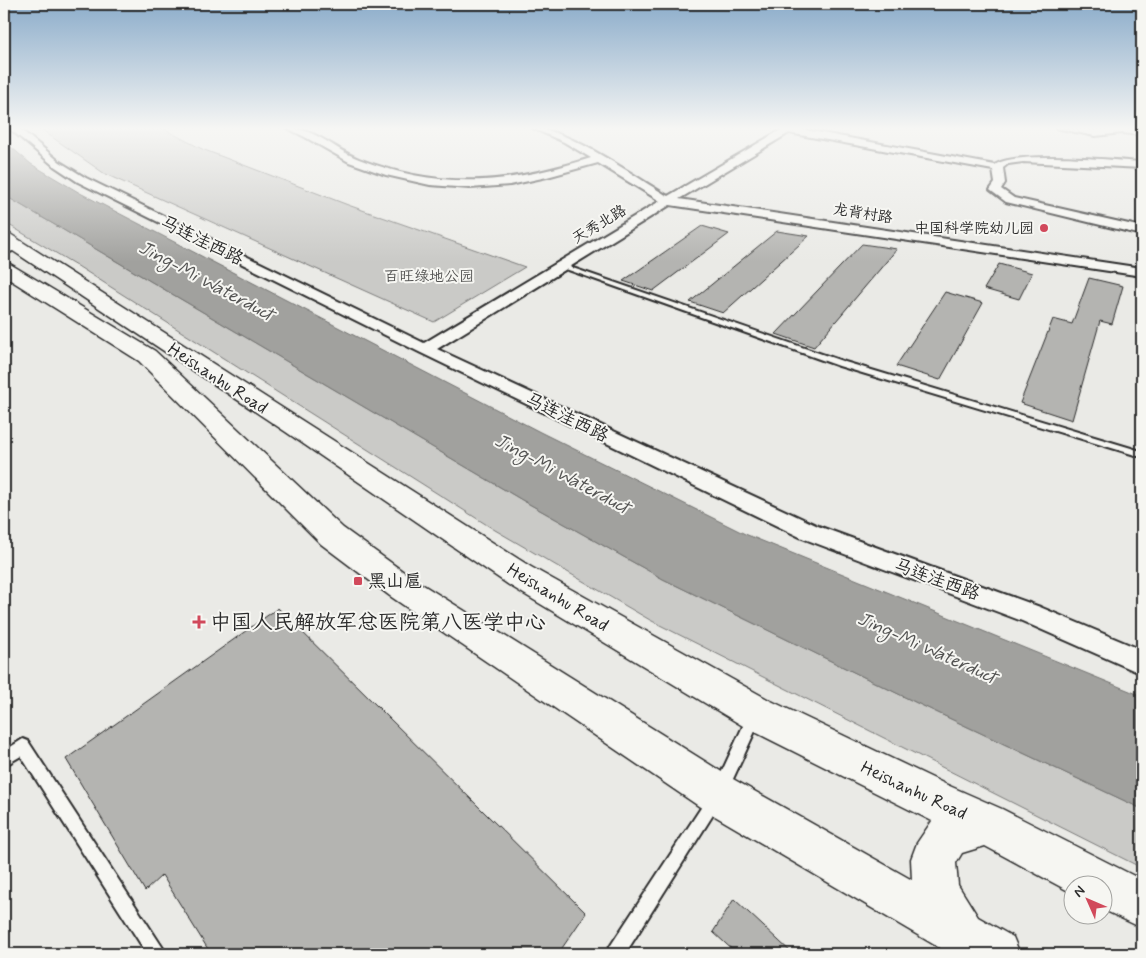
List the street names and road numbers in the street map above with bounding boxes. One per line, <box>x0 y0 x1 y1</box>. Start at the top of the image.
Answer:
street label: 龙背村路 <box>832 199 894 229</box>
street label: 天秀北路 <box>569 201 630 249</box>
street label: 马连洼西路 <box>156 210 247 271</box>
street label: Heishanhu Road <box>163 337 272 420</box>
street label: 马连洼西路 <box>521 387 612 448</box>
street label: 马连洼西路 <box>890 553 983 607</box>
street label: Heishanhu Road <box>502 558 613 638</box>
street label: Heishanhu Road <box>856 756 971 826</box>

